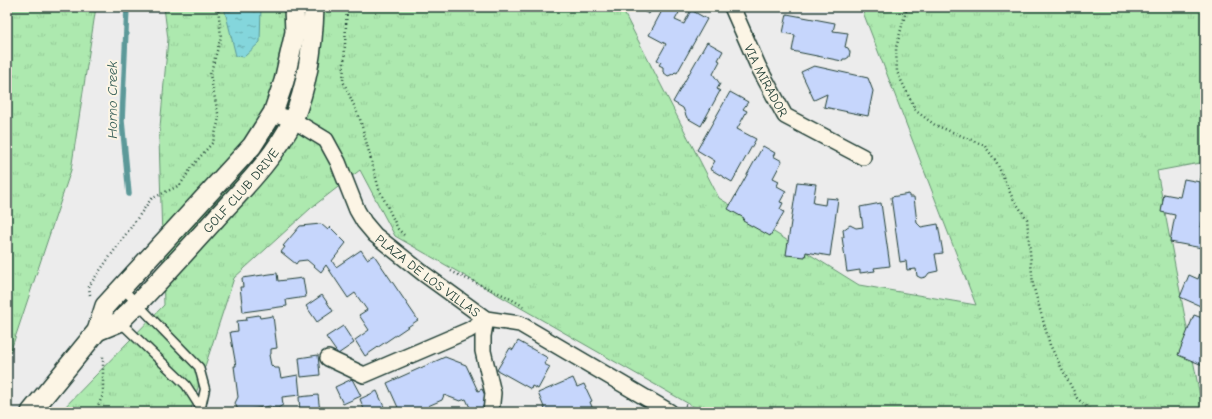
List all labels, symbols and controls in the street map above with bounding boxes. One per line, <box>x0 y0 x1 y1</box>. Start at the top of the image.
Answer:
street label: VIA MIRADOR <box>742 42 791 119</box>
water label: Horno Creek <box>104 61 121 139</box>
street label: GOLF CLUB DRIVE <box>199 145 282 236</box>
street label: PLAZA DE LOS VILLAS <box>373 231 483 320</box>

